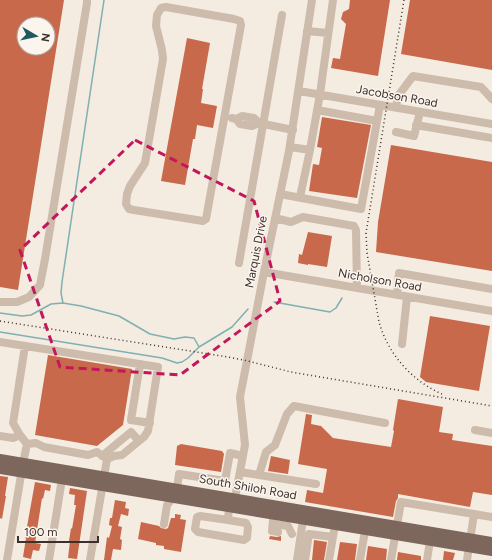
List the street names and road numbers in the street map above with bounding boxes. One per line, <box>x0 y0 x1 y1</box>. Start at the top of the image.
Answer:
street label: Jacobson Road <box>355 82 439 110</box>
street label: Marquis Drive <box>242 214 270 289</box>
street label: Nicholson Road <box>337 266 423 294</box>
street label: South Shiloh Road <box>198 472 298 502</box>

